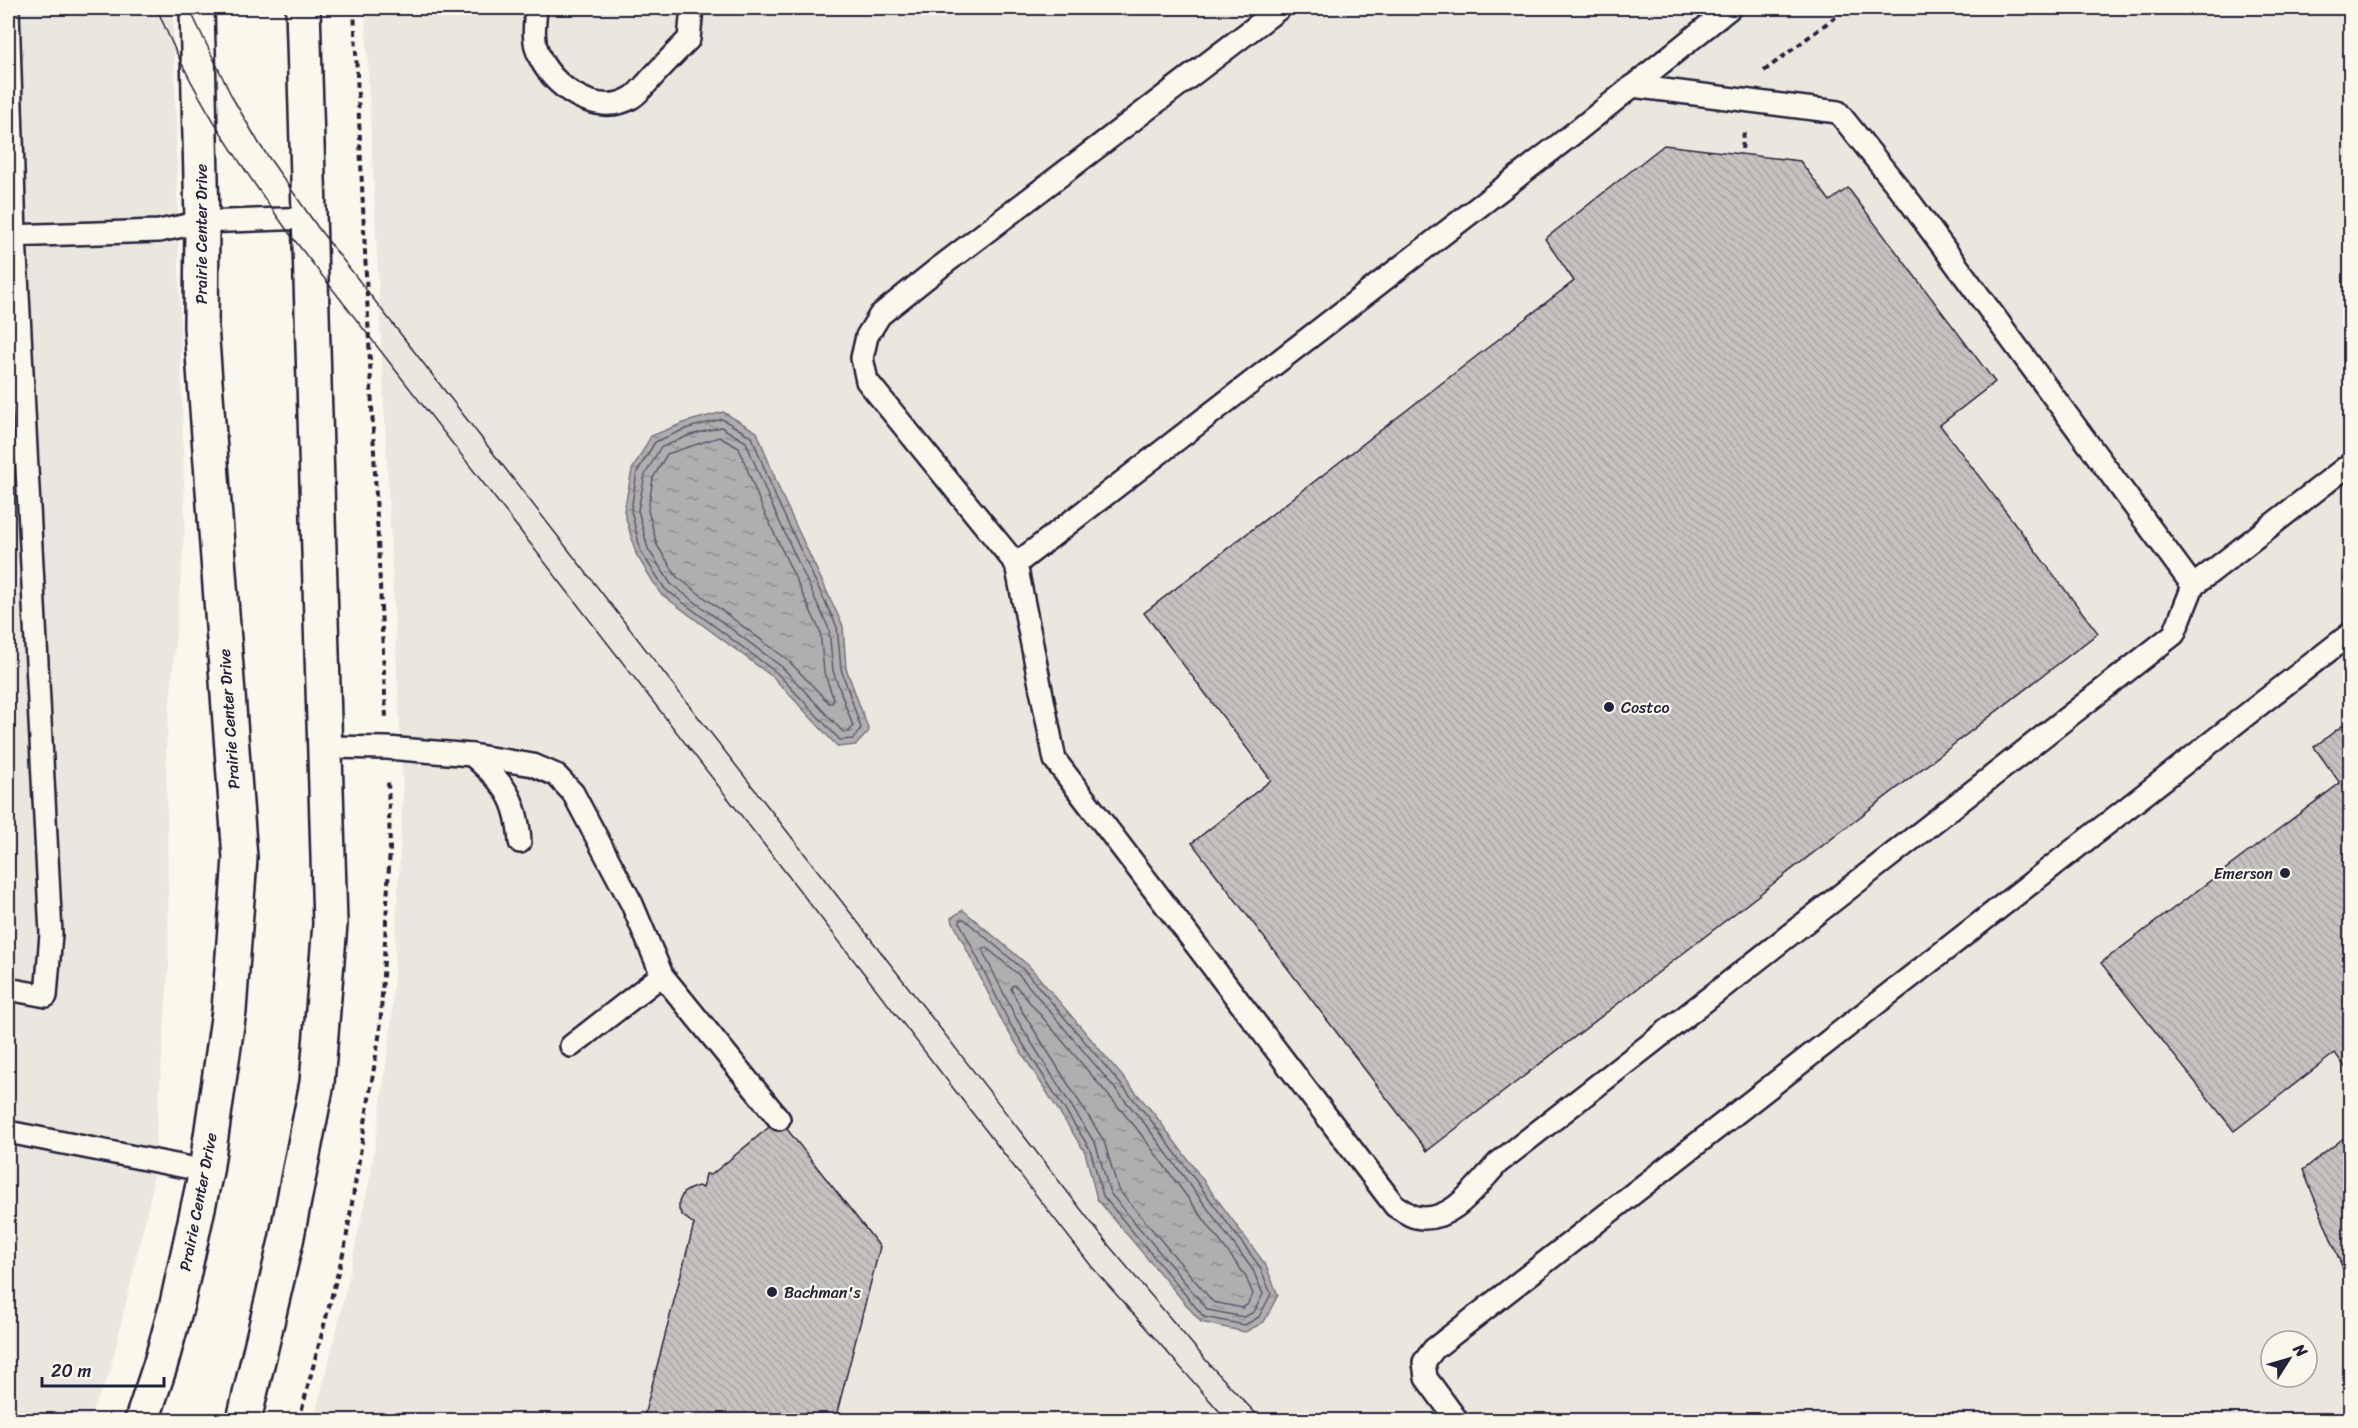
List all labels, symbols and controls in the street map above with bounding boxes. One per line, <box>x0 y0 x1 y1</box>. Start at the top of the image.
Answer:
street label: Prairie Center Drive <box>187 164 216 304</box>
street label: Prairie Center Drive <box>210 648 248 790</box>
place label: Costco <box>1621 693 1670 722</box>
marker: Costco <box>1602 700 1616 714</box>
place label: Emerson <box>2214 859 2273 888</box>
marker: Emerson <box>2278 866 2292 880</box>
street label: Prairie Center Drive <box>170 1130 226 1274</box>
place label: Bachman's <box>784 1278 861 1307</box>
marker: Bachman's <box>765 1285 779 1299</box>
north arrow <box>2259 1329 2319 1389</box>
text: N <box>2285 1336 2316 1364</box>
scale bar <box>42 1350 164 1388</box>
text: 20 m <box>51 1355 91 1387</box>

